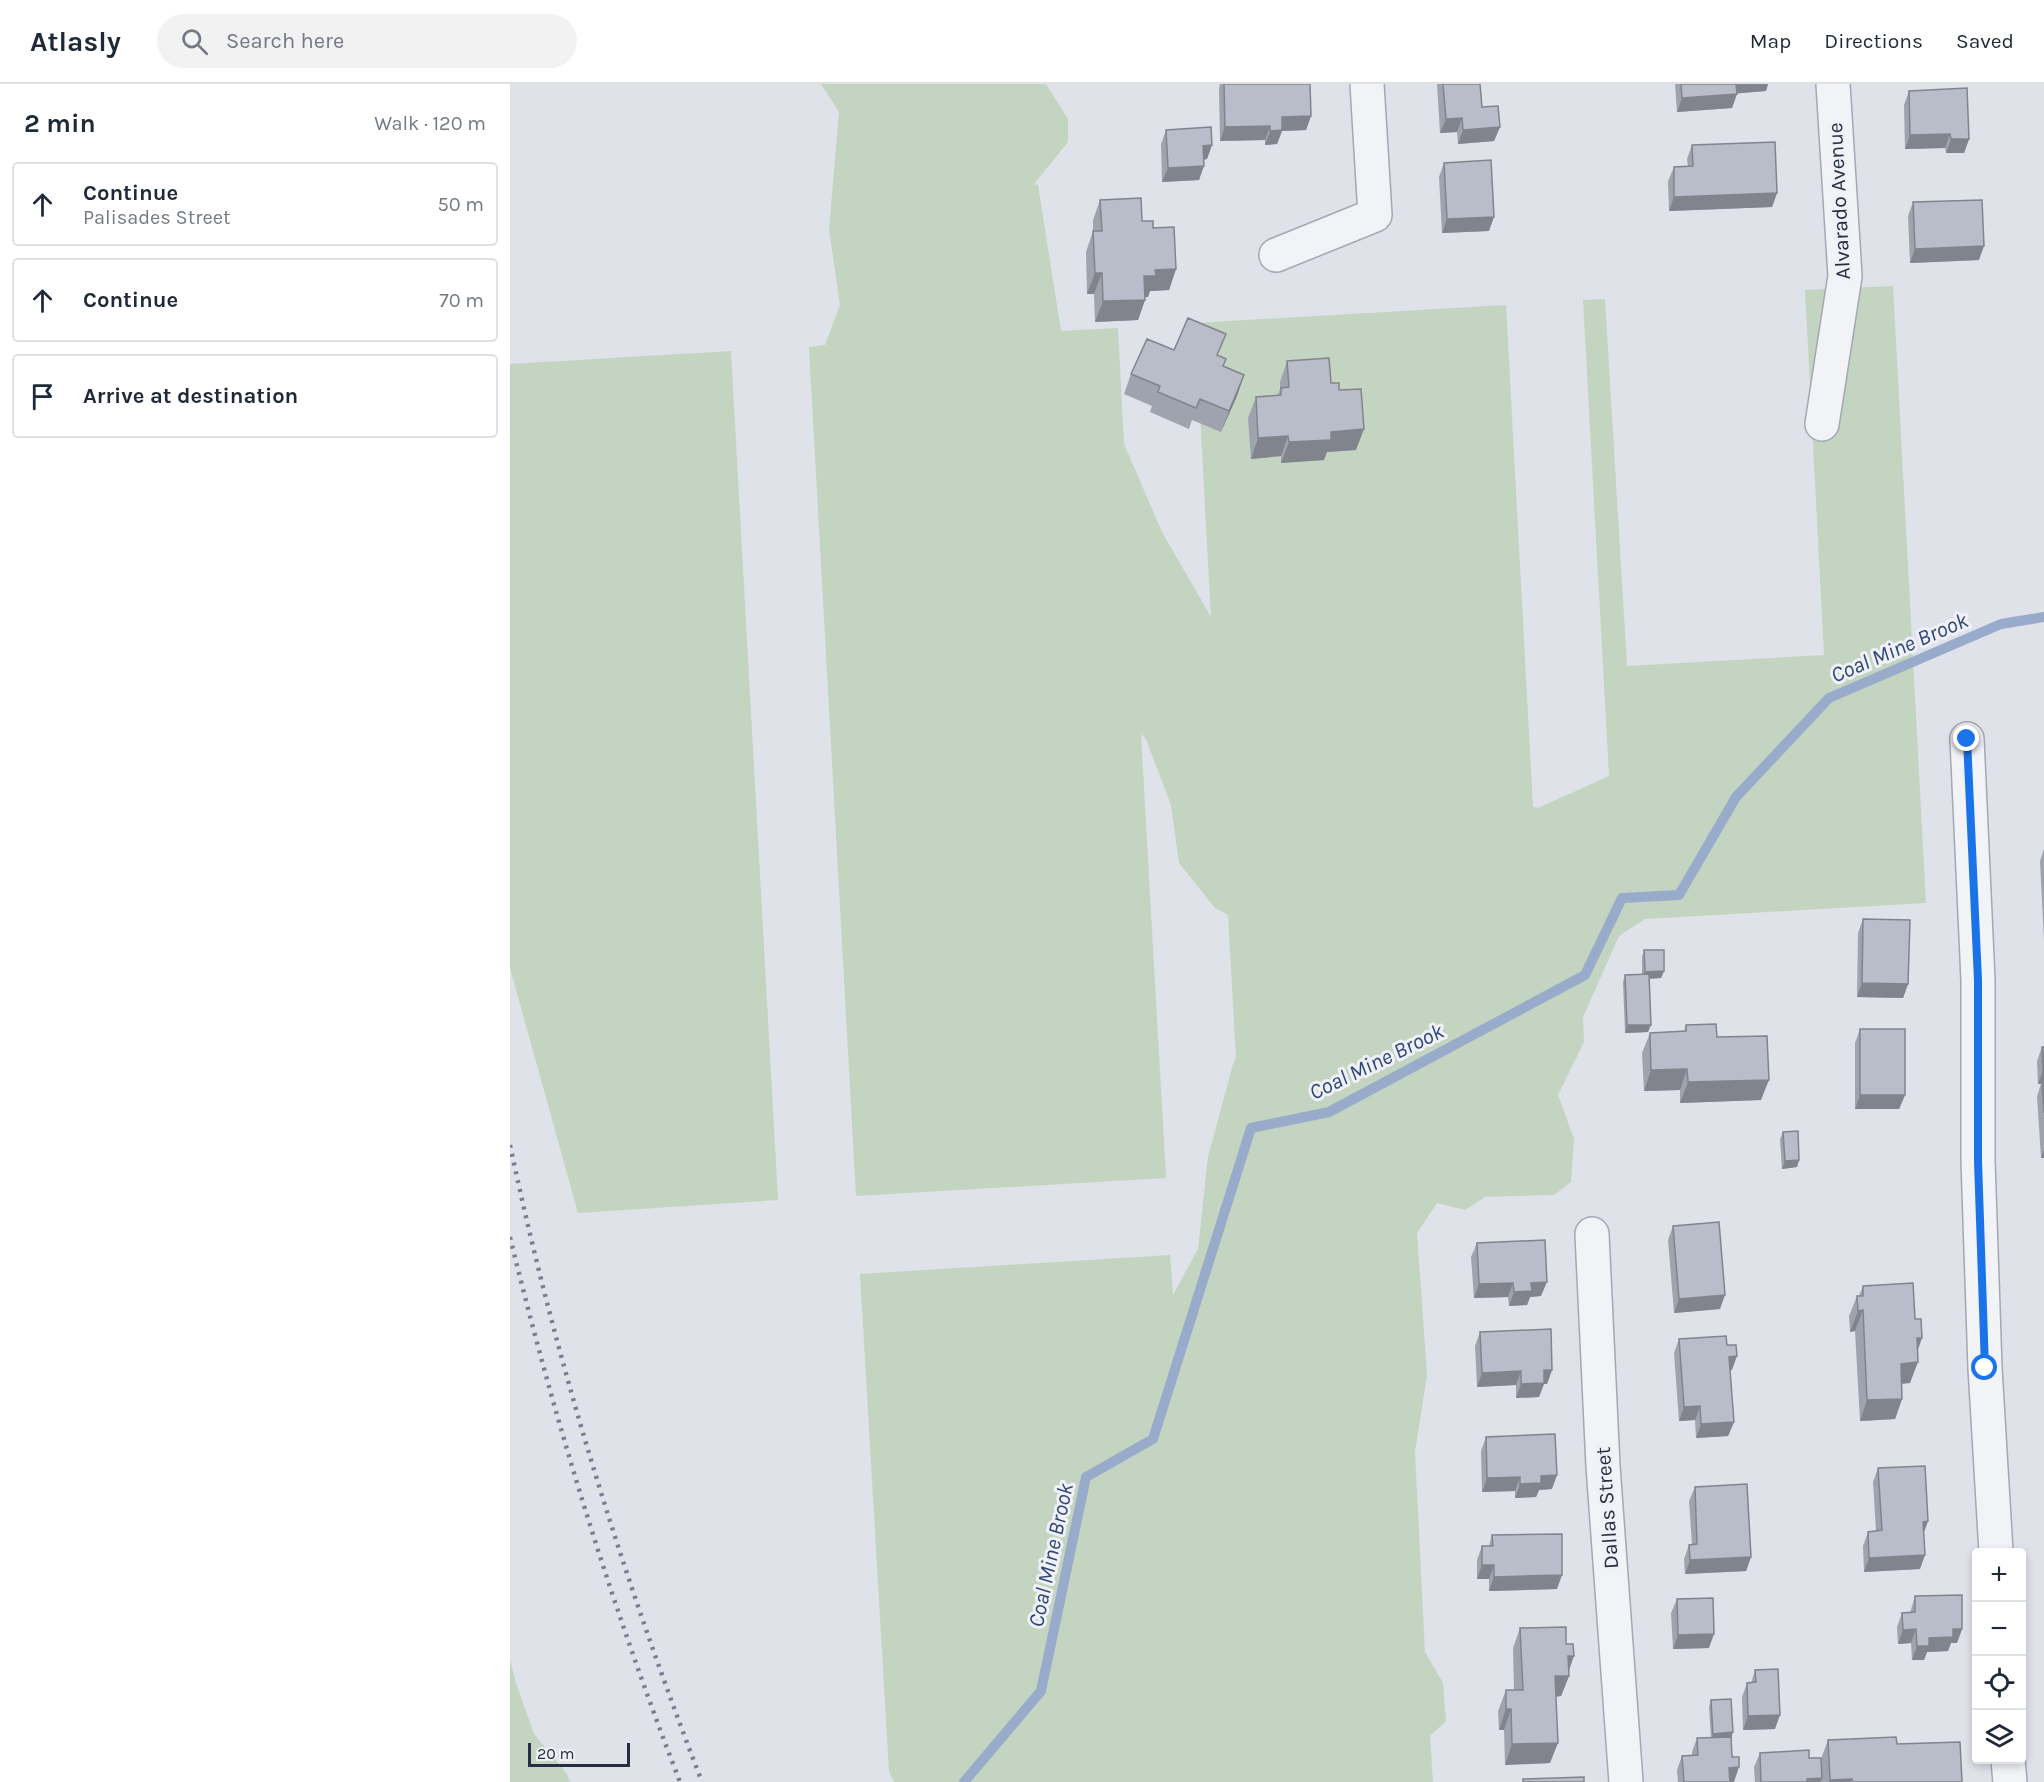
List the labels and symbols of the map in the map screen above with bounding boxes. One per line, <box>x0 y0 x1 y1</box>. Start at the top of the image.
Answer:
street label: Alvarado Avenue <box>1823 122 1855 280</box>
water label: Coal Mine Brook <box>1827 607 1973 689</box>
route end <box>1953 725 1979 751</box>
water label: Coal Mine Brook <box>1305 1018 1449 1106</box>
route start <box>1971 1354 1997 1380</box>
street label: Dallas Street <box>1591 1446 1623 1570</box>
water label: Coal Mine Brook <box>1023 1480 1079 1630</box>
scale bar <box>528 1740 630 1768</box>

